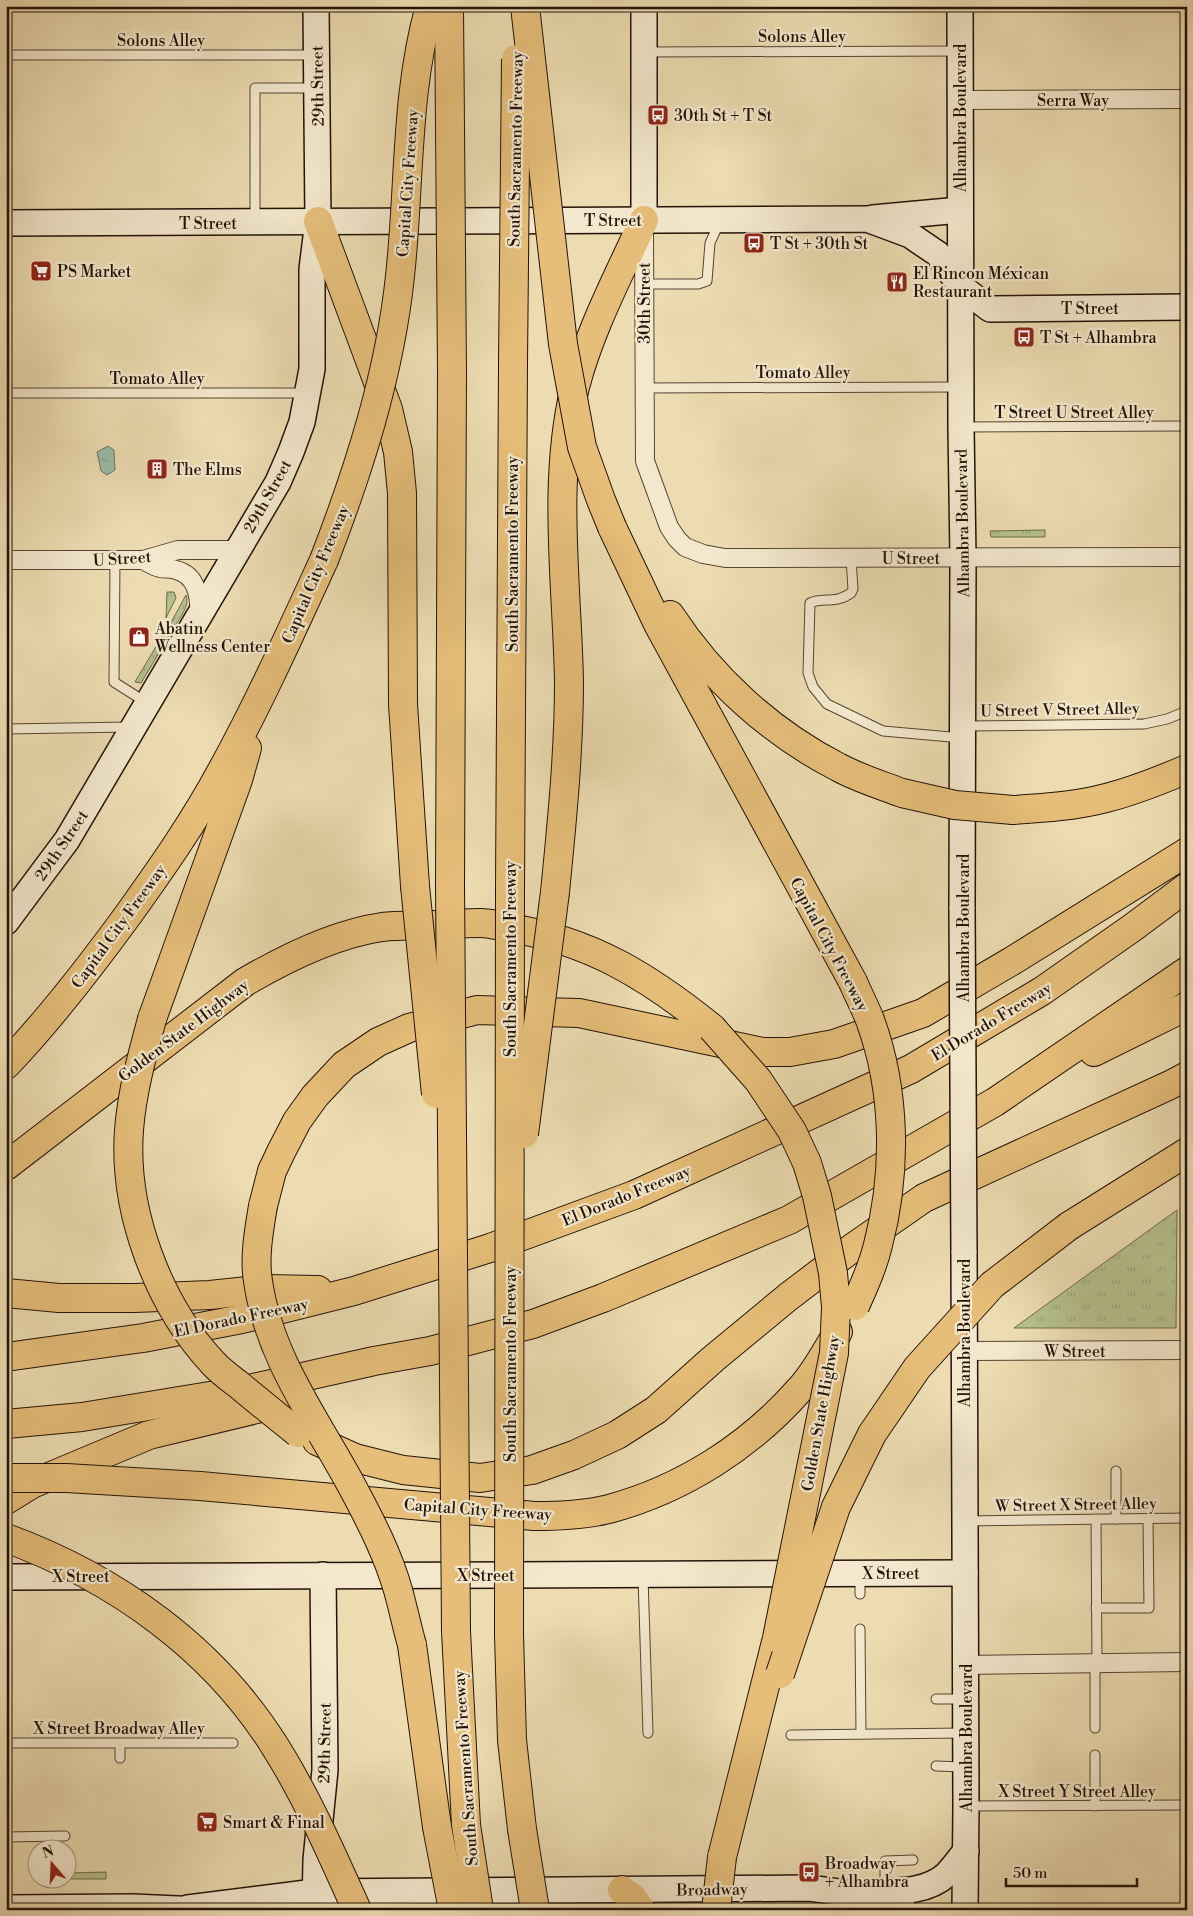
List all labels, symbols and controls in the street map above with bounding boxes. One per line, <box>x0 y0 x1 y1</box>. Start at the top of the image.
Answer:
street label: Solons Alley <box>758 27 846 47</box>
street label: Solons Alley <box>117 31 205 51</box>
street label: Alhambra Boulevard <box>951 44 971 193</box>
street label: 29th Street <box>307 45 329 127</box>
street label: South Sacramento Freeway <box>504 51 528 247</box>
street label: Serra Way <box>1037 91 1109 111</box>
bus stop icon: 30th St + T St <box>646 103 670 127</box>
place label: 30th St + T St <box>674 106 773 126</box>
street label: Capital City Freeway <box>393 108 423 258</box>
street label: T Street <box>584 211 642 231</box>
street label: T Street <box>179 214 237 234</box>
bus stop icon: T St + 30th St <box>742 231 766 255</box>
place label: T St + 30th St <box>770 234 869 254</box>
supermarket icon: PS Market <box>29 259 53 283</box>
place label: PS Market <box>57 262 132 282</box>
street label: 30th Street <box>635 262 655 344</box>
place label: El Rincon Méxican Restaurant <box>913 264 1050 302</box>
restaurant icon: El Rincon Méxican Restaurant <box>885 270 909 294</box>
street label: T Street <box>1061 299 1119 319</box>
bus stop icon: T St + Alhambra <box>1012 325 1036 349</box>
place label: T St + Alhambra <box>1040 328 1158 348</box>
street label: Tomato Alley <box>756 363 851 383</box>
street label: Tomato Alley <box>110 369 205 389</box>
street label: T Street U Street Alley <box>994 403 1154 423</box>
street label: Alhambra Boulevard <box>952 448 974 599</box>
street label: 29th Street <box>240 456 296 537</box>
street label: South Sacramento Freeway <box>503 456 523 652</box>
building icon: The Elms <box>145 457 169 481</box>
place label: The Elms <box>173 460 242 480</box>
street label: Capital City Freeway <box>278 502 354 647</box>
street label: U Street <box>92 547 152 571</box>
street label: U Street <box>882 549 941 569</box>
place label: Abatin Wellness Center <box>154 619 270 657</box>
shop icon: Abatin Wellness Center <box>127 625 151 649</box>
street label: U Street V Street Alley <box>980 699 1140 721</box>
street label: 29th Street <box>31 806 93 885</box>
street label: Alhambra Boulevard <box>954 854 974 1003</box>
street label: Capital City Freeway <box>67 860 171 993</box>
street label: South Sacramento Freeway <box>501 861 521 1057</box>
street label: Capital City Freeway <box>785 874 873 1015</box>
street label: Golden State Highway <box>114 975 253 1086</box>
street label: El Dorado Freeway <box>928 978 1056 1066</box>
street label: El Dorado Freeway <box>559 1161 694 1231</box>
street label: Alhambra Boulevard <box>955 1259 975 1408</box>
street label: South Sacramento Freeway <box>501 1266 521 1462</box>
street label: El Dorado Freeway <box>172 1294 310 1342</box>
street label: Golden State Highway <box>797 1333 845 1493</box>
street label: W Street <box>1043 1342 1106 1362</box>
street label: W Street X Street Alley <box>994 1494 1157 1516</box>
street label: Capital City Freeway <box>403 1495 553 1525</box>
street label: X Street <box>861 1564 920 1584</box>
street label: X Street <box>456 1566 515 1586</box>
street label: X Street <box>51 1567 110 1587</box>
street label: Alhambra Boulevard <box>957 1664 977 1813</box>
street label: South Sacramento Freeway <box>449 1669 483 1866</box>
street label: 29th Street <box>314 1702 336 1784</box>
street label: X Street Broadway Alley <box>32 1719 205 1739</box>
street label: X Street Y Street Alley <box>997 1782 1156 1802</box>
supermarket icon: Smart & Final <box>195 1810 219 1834</box>
place label: Smart & Final <box>223 1813 325 1833</box>
north arrow <box>28 1838 78 1888</box>
text: N <box>40 1842 56 1863</box>
place label: Broadway + Alhambra <box>824 1854 910 1892</box>
scale bar <box>1006 1856 1137 1888</box>
bus stop icon: Broadway + Alhambra <box>797 1860 821 1884</box>
text: 50 m <box>1013 1864 1047 1883</box>
street label: Broadway <box>675 1879 748 1901</box>

